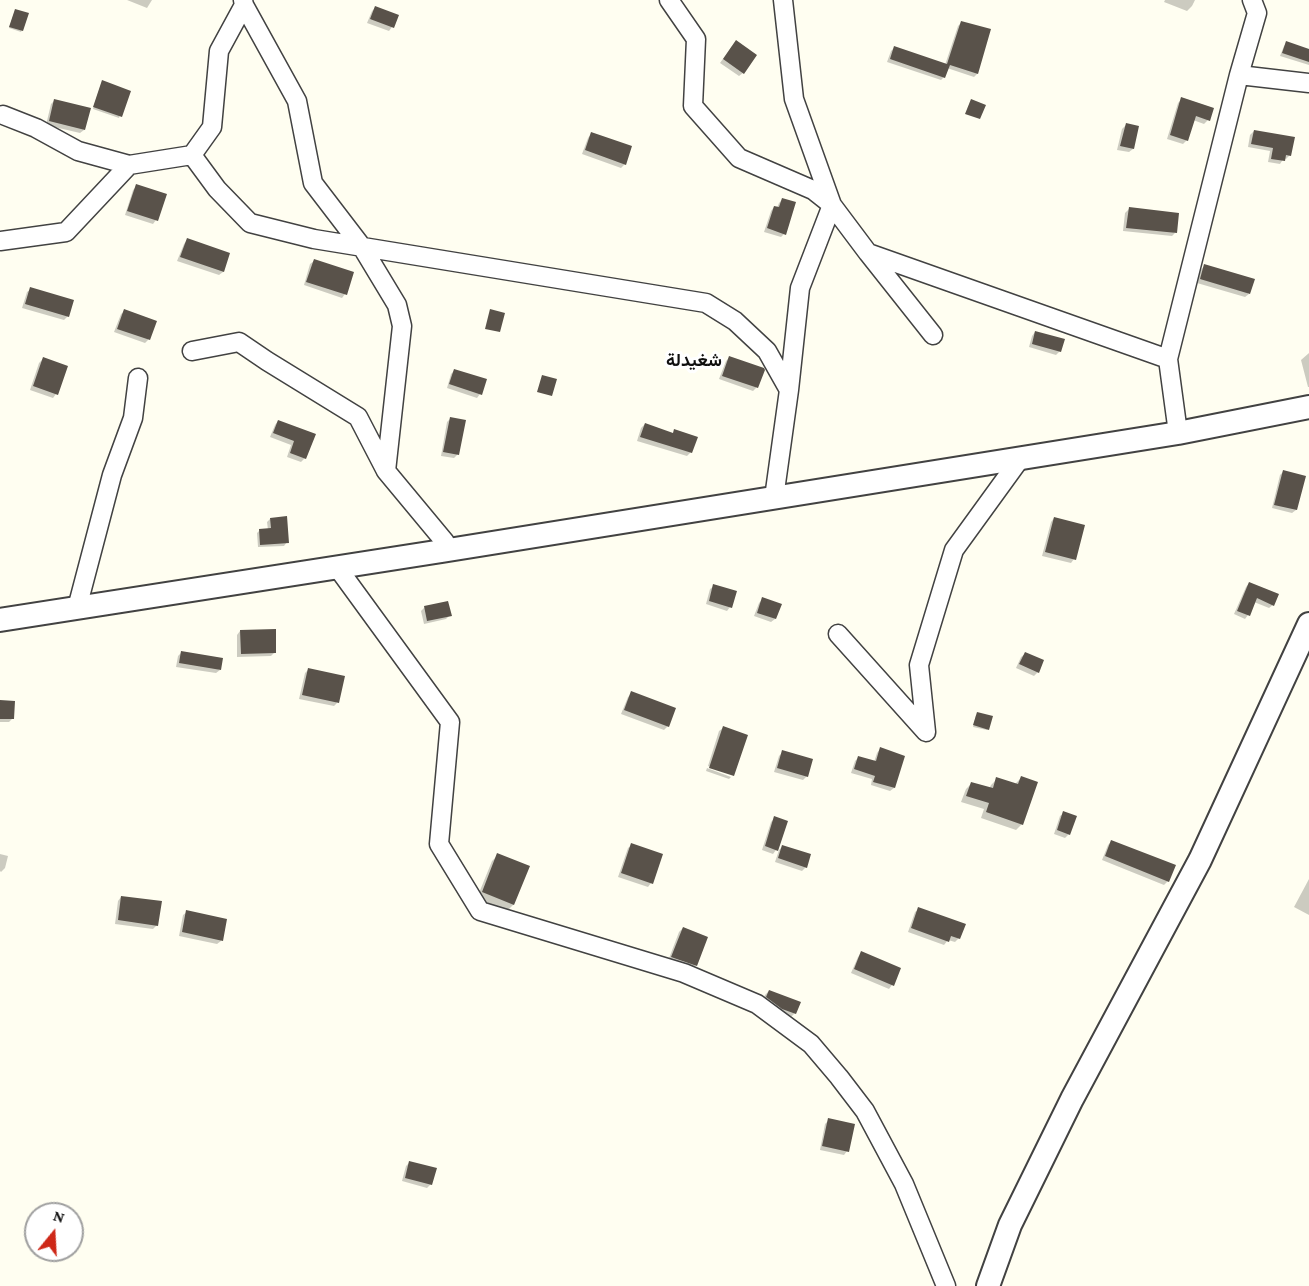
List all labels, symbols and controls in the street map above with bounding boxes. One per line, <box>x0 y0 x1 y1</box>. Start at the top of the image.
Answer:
district label: شغيدلة <box>666 349 722 371</box>
north arrow <box>24 1202 84 1262</box>
text: N <box>51 1207 67 1226</box>

